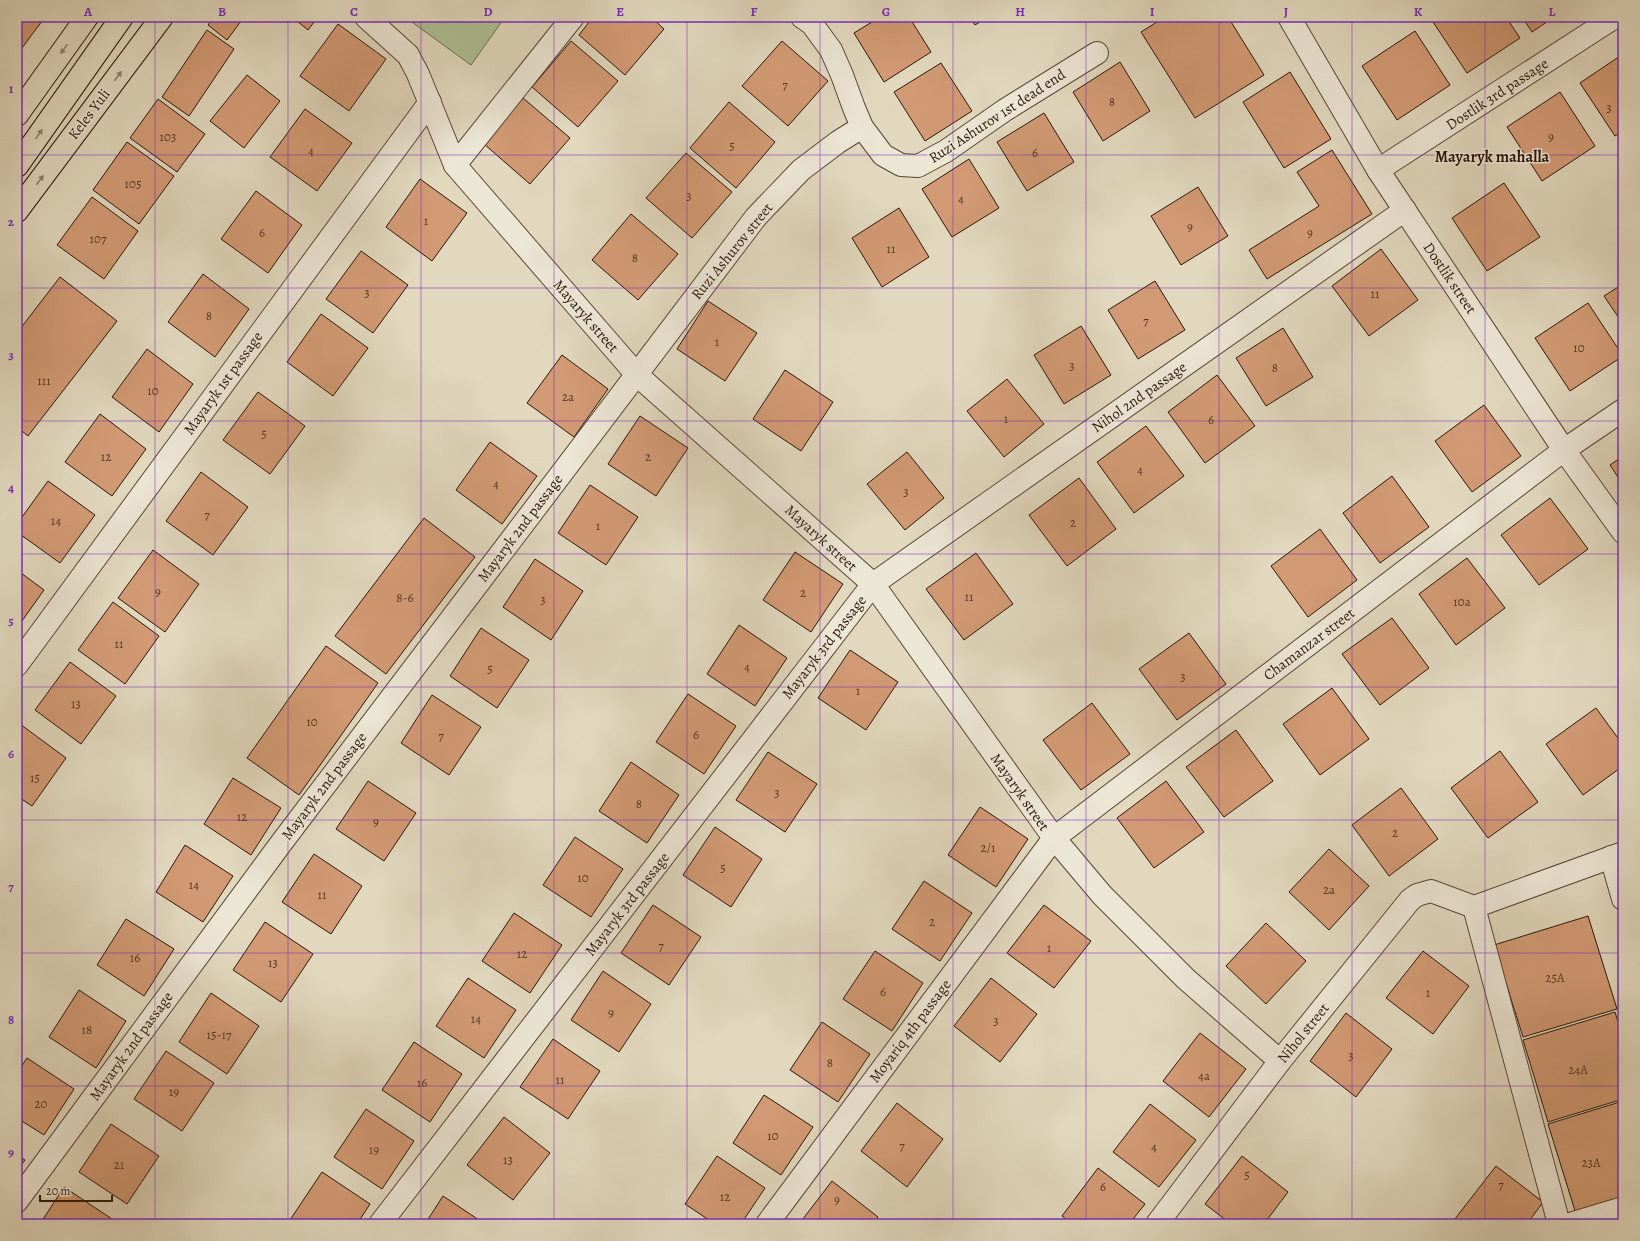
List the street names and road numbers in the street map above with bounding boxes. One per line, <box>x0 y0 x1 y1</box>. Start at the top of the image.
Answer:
street label: Dostlik 3rd passage <box>1442 53 1552 135</box>
street label: Ruzi Ashurov 1st dead end <box>925 64 1070 168</box>
street label: Keles Yuli <box>63 85 115 143</box>
street label: Ruzi Ashurov street <box>687 198 777 304</box>
street label: Dostlik street <box>1419 238 1481 318</box>
street label: Mayaryk street <box>549 275 623 357</box>
street label: Mayaryk 1st passage <box>179 327 267 439</box>
street label: Nihol 2nd passage <box>1088 357 1191 437</box>
street label: Mayaryk 2nd passage <box>473 470 567 586</box>
street label: Mayaryk street <box>781 500 861 576</box>
street label: Mayaryk 3rd passage <box>777 591 871 703</box>
street label: Chamanzar street <box>1259 603 1359 685</box>
street label: Mayaryk 2nd passage <box>277 728 371 844</box>
street label: Mayaryk street <box>986 749 1054 835</box>
street label: Mayaryk 3rd passage <box>580 848 674 960</box>
street label: Moyariq 4th passage <box>864 975 956 1087</box>
street label: Mayaryk 2nd passage <box>85 987 178 1105</box>
street label: Nihol street <box>1273 999 1333 1067</box>

